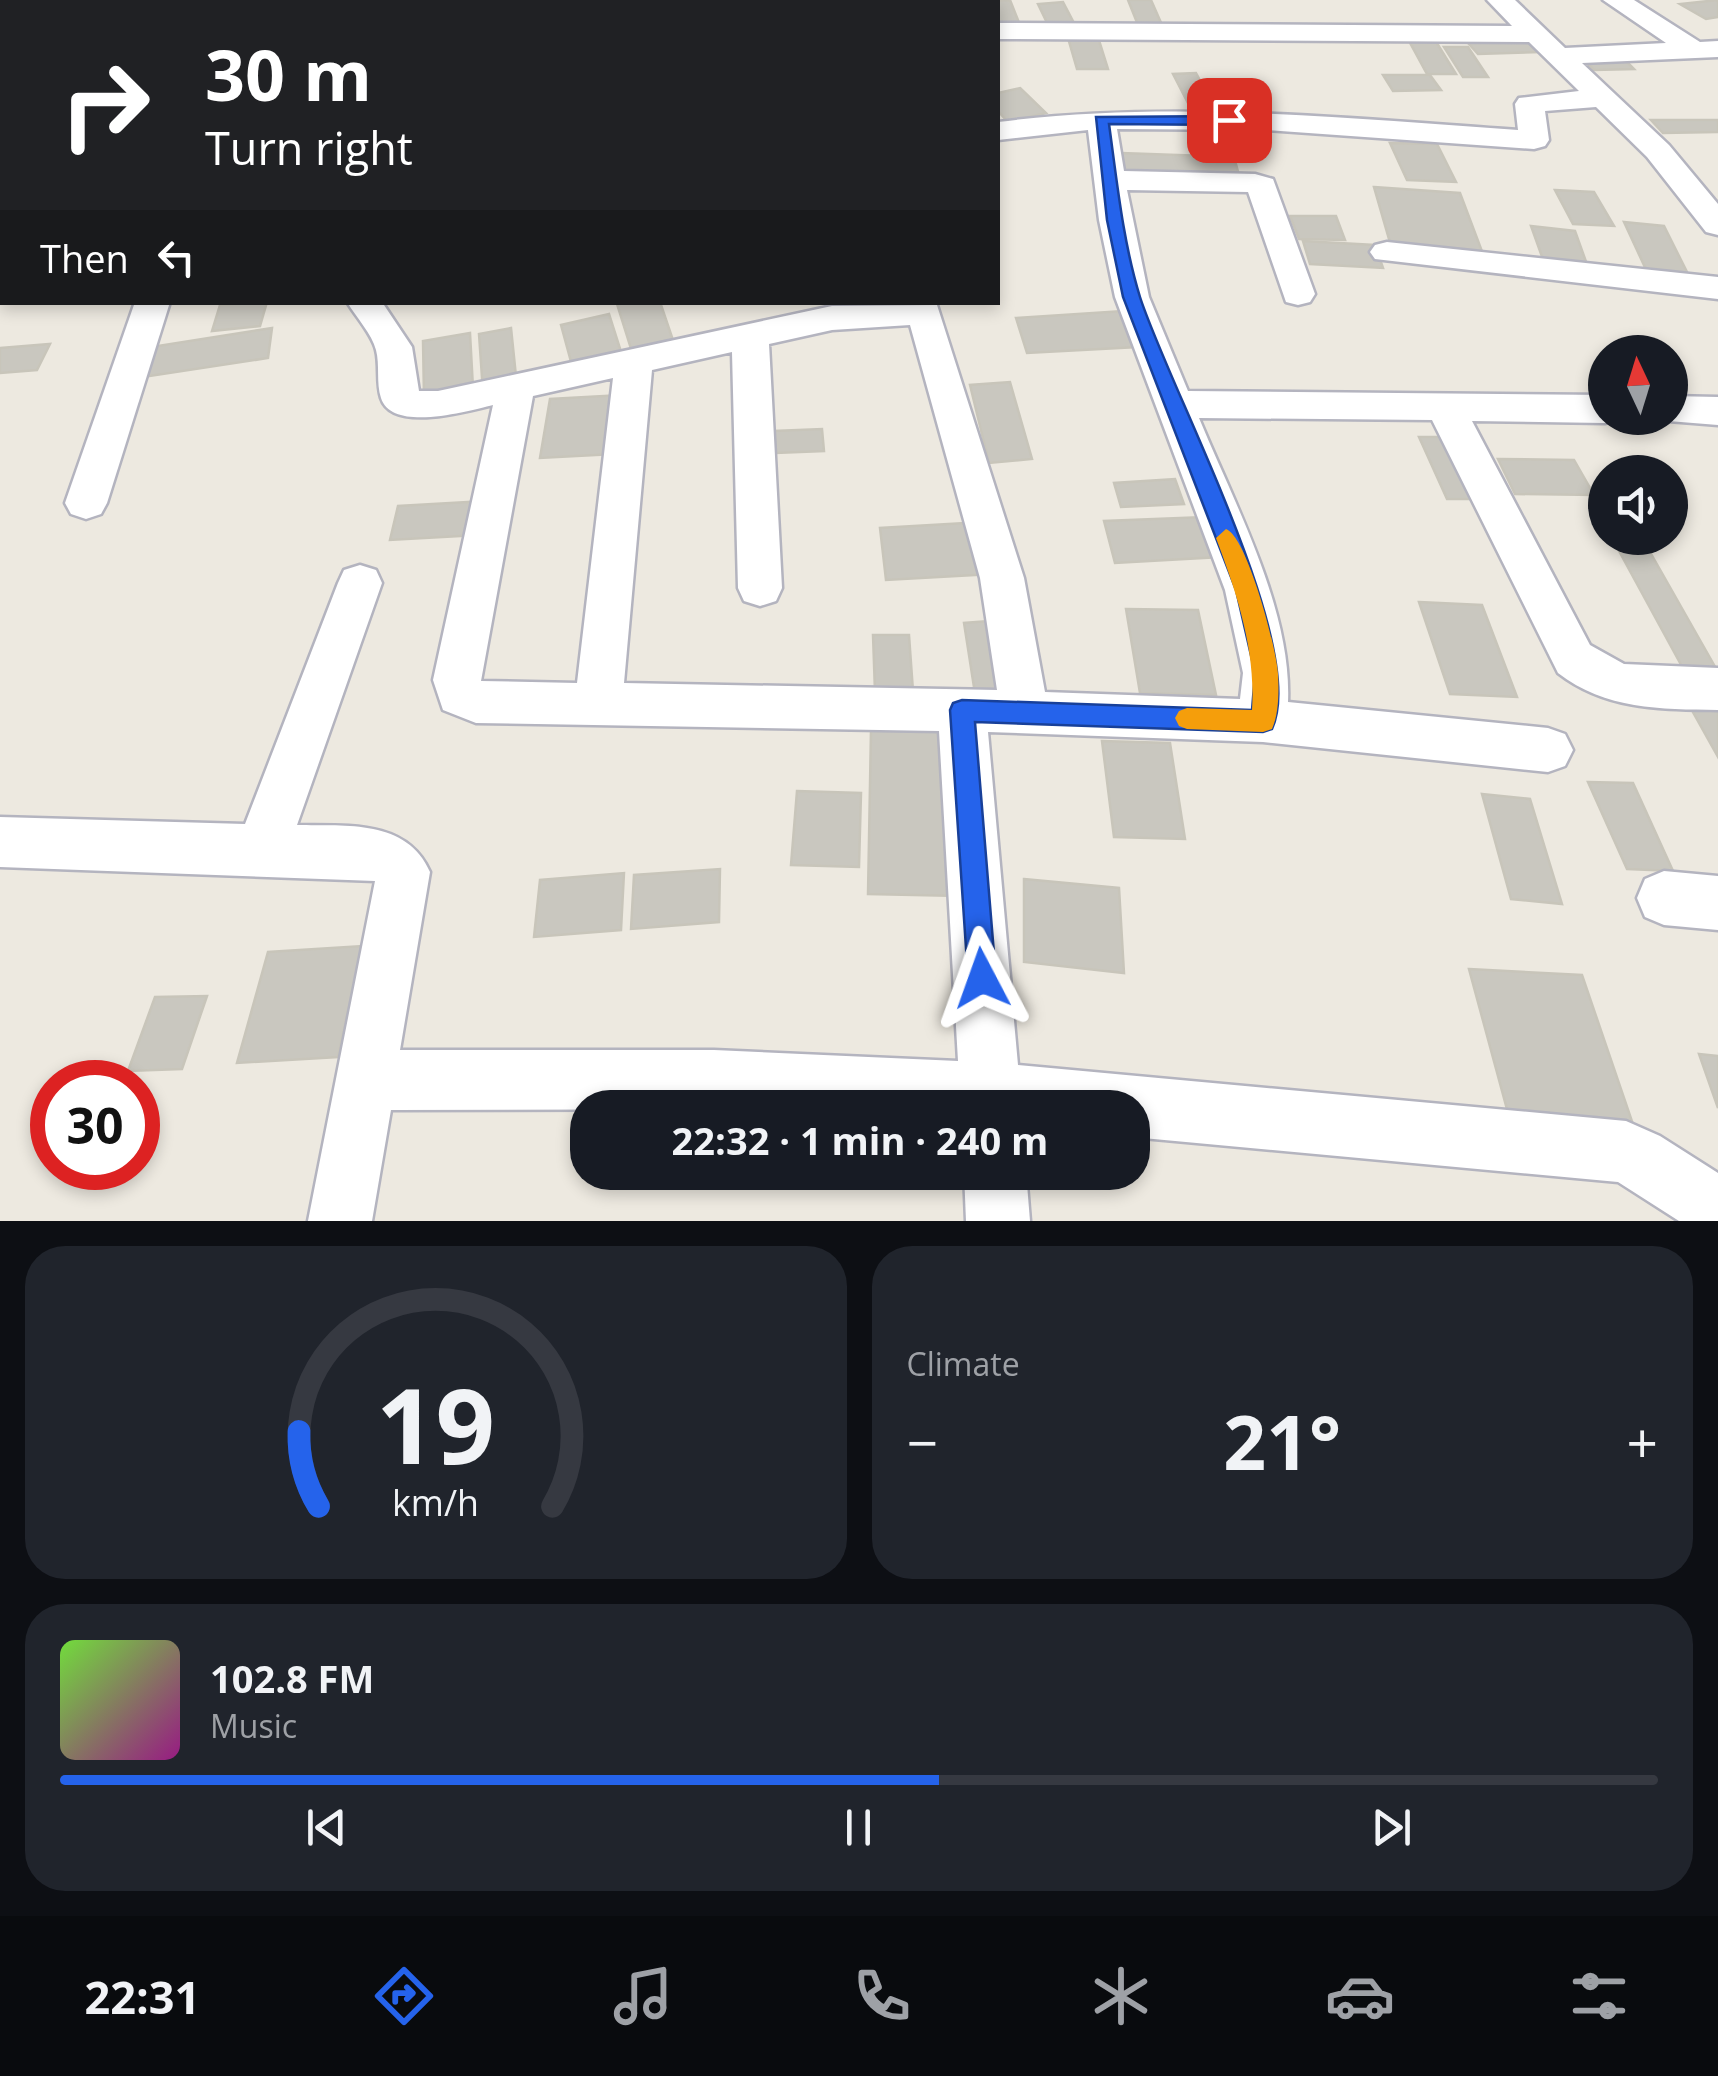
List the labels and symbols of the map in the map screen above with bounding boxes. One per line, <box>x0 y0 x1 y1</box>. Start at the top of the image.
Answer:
pin <box>1187 78 1272 163</box>
north arrow <box>1588 335 1688 435</box>
position arrow <box>930 926 1034 1030</box>
speed limit sign: 30 <box>30 1060 160 1190</box>

